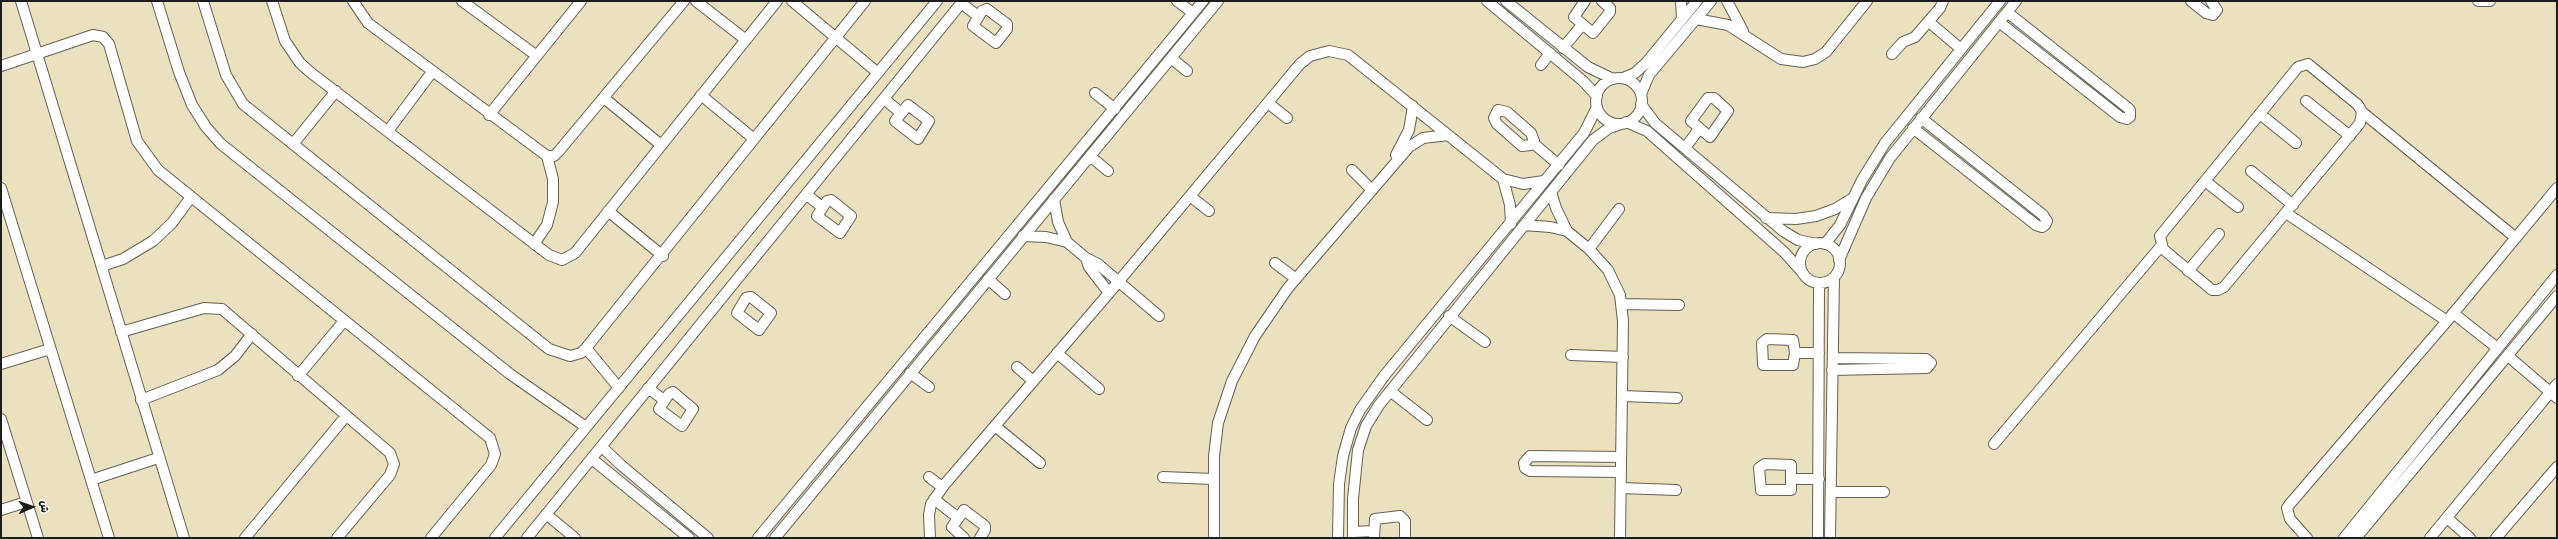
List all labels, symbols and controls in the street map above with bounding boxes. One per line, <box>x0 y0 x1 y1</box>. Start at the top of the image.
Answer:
north arrow <box>12 487 52 527</box>
text: ش <box>35 500 54 513</box>

